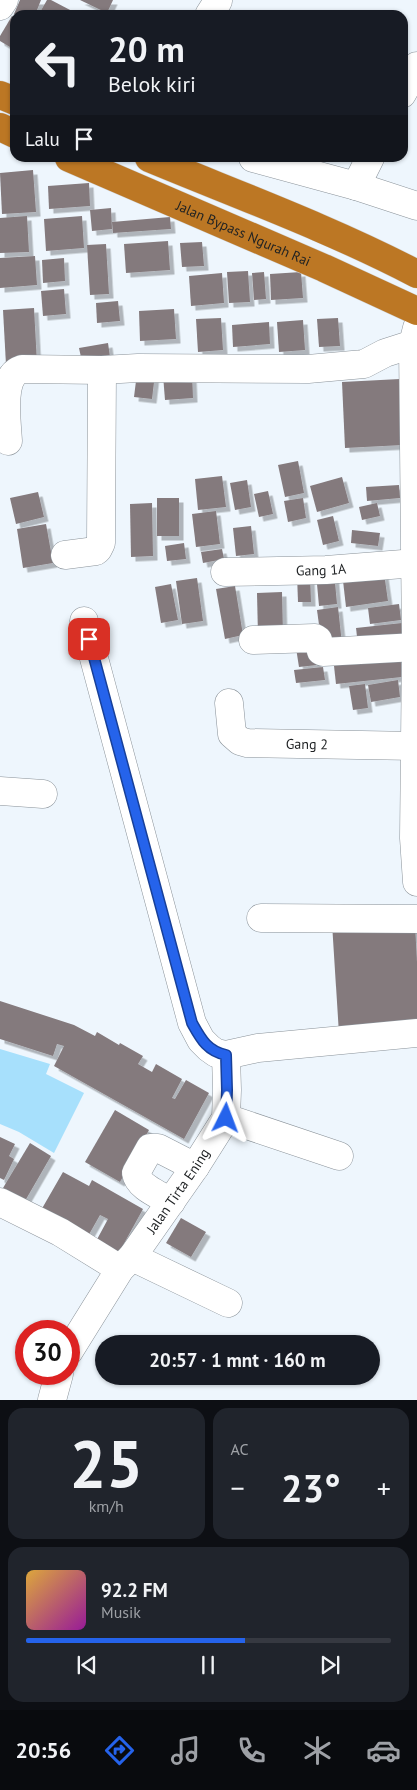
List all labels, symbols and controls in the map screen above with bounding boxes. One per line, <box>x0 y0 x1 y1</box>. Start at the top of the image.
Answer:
text: 20 m <box>108 26 185 72</box>
icon: left <box>25 30 90 95</box>
text: Belok kiri <box>108 70 196 98</box>
icon: arrive <box>70 125 98 153</box>
text: Lalu <box>25 127 60 151</box>
street label: Jalan Bypass Ngurah Rai <box>172 196 314 270</box>
street label: Gang 1A <box>296 559 348 580</box>
pin <box>68 618 110 660</box>
icon: arrive <box>75 625 103 653</box>
street label: Gang 2 <box>286 735 328 753</box>
position arrow <box>199 1091 251 1143</box>
street label: Jalan Tirta Ening <box>142 1145 213 1238</box>
speed limit sign: 30 <box>15 1320 80 1385</box>
text: 20:57 · 1 mnt · 160 m <box>149 1348 326 1372</box>
text: 25 <box>69 1421 143 1505</box>
text: AC <box>231 1439 249 1459</box>
text: 23° <box>281 1463 341 1512</box>
text: − <box>231 1469 245 1506</box>
text: + <box>377 1469 391 1506</box>
text: km/h <box>89 1496 124 1516</box>
text: 92.2 FM <box>101 1578 168 1602</box>
text: Musik <box>101 1602 141 1622</box>
icon: previous <box>73 1651 101 1679</box>
icon: pause <box>194 1651 222 1679</box>
icon: next <box>316 1651 344 1679</box>
icon: directions <box>102 1733 137 1768</box>
icon: music <box>168 1733 203 1768</box>
icon: phone <box>234 1733 269 1768</box>
icon: climate <box>300 1733 335 1768</box>
icon: car <box>366 1733 401 1768</box>
text: 20:56 <box>16 1736 71 1764</box>

